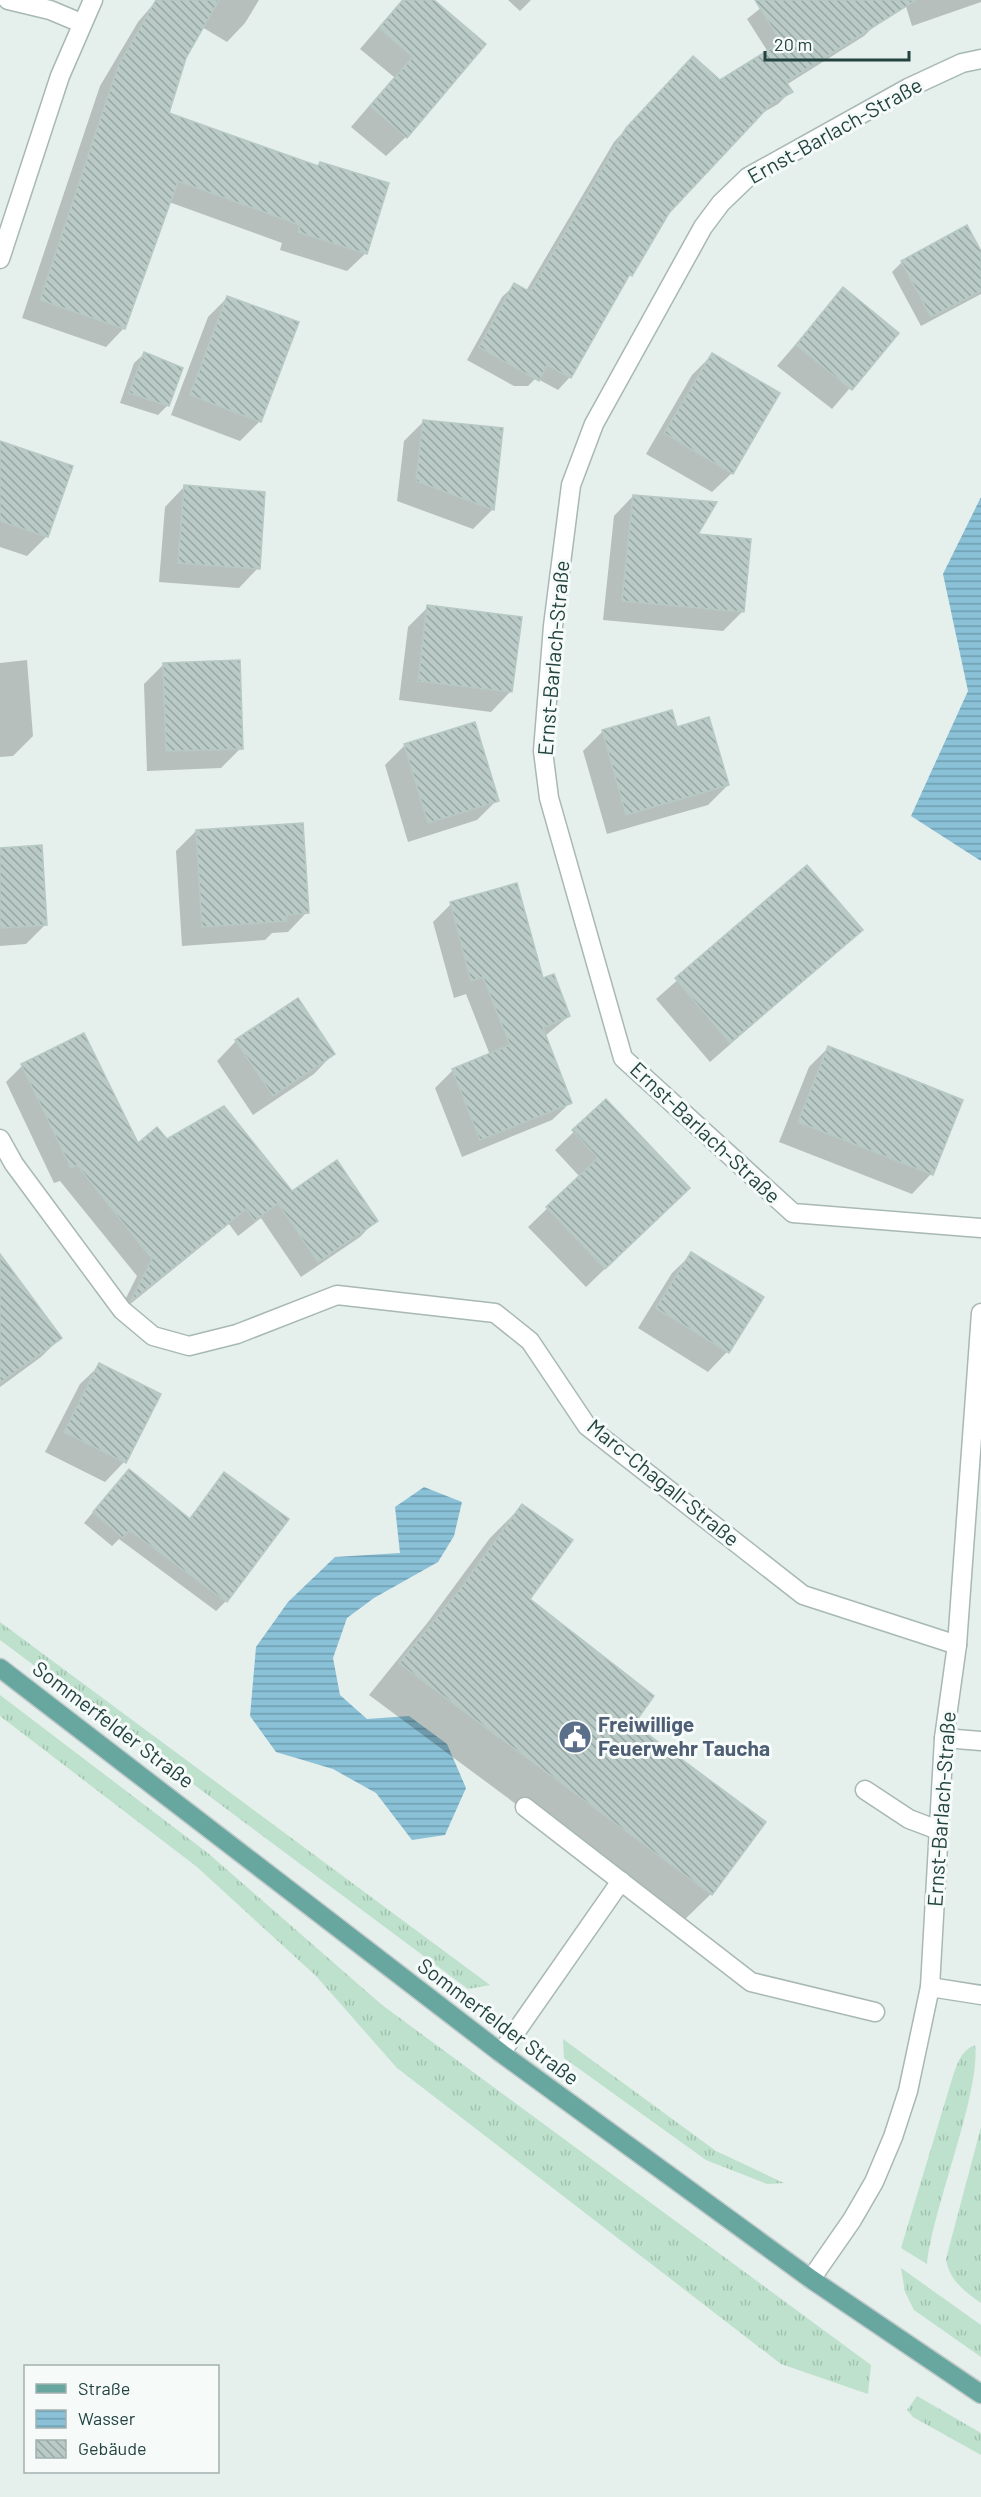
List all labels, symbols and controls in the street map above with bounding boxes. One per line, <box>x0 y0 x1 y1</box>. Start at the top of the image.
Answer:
scale bar <box>765 24 909 62</box>
text: 20 m <box>774 33 812 55</box>
street label: Ernst-Barlach-Straße <box>743 71 926 188</box>
street label: Ernst-Barlach-Straße <box>532 559 573 757</box>
street label: Ernst-Barlach-Straße <box>626 1056 786 1208</box>
street label: Marc-Chagall-Straße <box>583 1413 745 1551</box>
street label: Sommerfelder Straße <box>28 1655 200 1793</box>
street label: Ernst-Barlach-Straße <box>921 1710 960 1907</box>
place label: Freiwillige Feuerwehr Taucha <box>598 1711 770 1760</box>
public building icon: Freiwillige Feuerwehr Taucha <box>557 1719 593 1755</box>
street label: Sommerfelder Straße <box>413 1952 585 2090</box>
legend <box>24 2365 219 2473</box>
text: Straße <box>78 2377 130 2399</box>
text: Wasser <box>78 2407 136 2429</box>
text: Gebäude <box>78 2437 147 2459</box>

